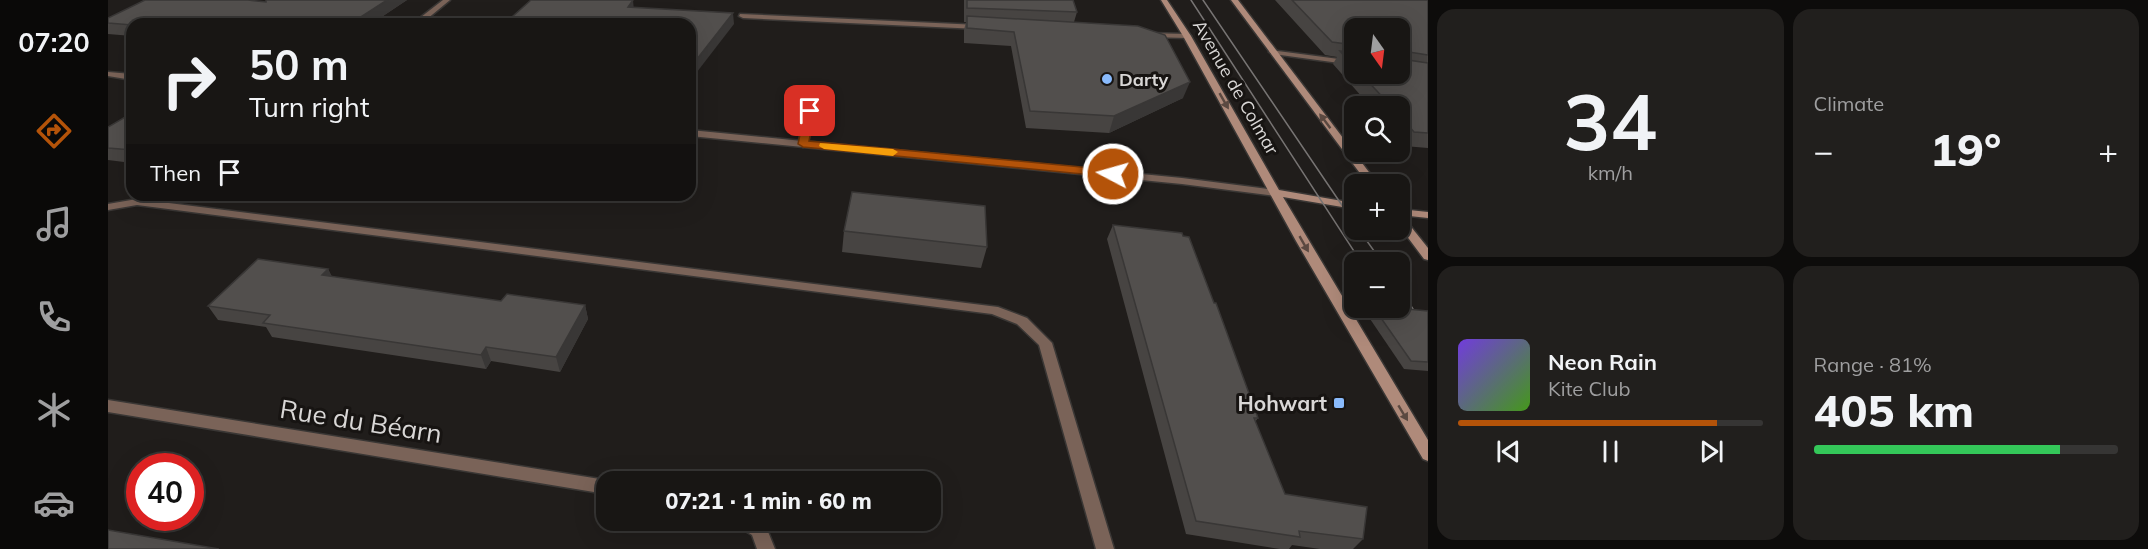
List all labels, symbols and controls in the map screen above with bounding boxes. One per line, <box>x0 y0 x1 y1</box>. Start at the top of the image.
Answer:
street label: Avenue de Colmar <box>1188 15 1284 159</box>
north arrow <box>1344 18 1410 84</box>
map controls <box>1344 18 1410 318</box>
text: 07:20 <box>18 25 90 59</box>
text: 50 m <box>249 38 349 91</box>
icon: right <box>150 42 228 120</box>
place label: Darty <box>1119 68 1168 91</box>
marker: Darty <box>1100 72 1114 86</box>
text: 34 <box>1563 72 1657 170</box>
pin <box>784 85 835 136</box>
text: Turn right <box>249 90 369 124</box>
text: Climate <box>1814 91 1884 116</box>
one-way arrow <box>1219 93 1229 110</box>
icon: arrive <box>793 94 826 127</box>
button: search <box>1344 96 1410 162</box>
icon: directions <box>33 110 75 152</box>
one-way arrow <box>1320 113 1332 128</box>
text: 19° <box>1930 121 2001 177</box>
text: − <box>1814 130 1833 171</box>
text: + <box>2098 130 2118 171</box>
position arrow <box>1081 142 1145 206</box>
icon: arrive <box>213 156 246 189</box>
text: Then <box>150 159 201 187</box>
text: km/h <box>1588 160 1633 185</box>
button: + <box>1344 174 1410 240</box>
icon: music <box>33 203 75 245</box>
one-way arrow <box>1299 236 1310 252</box>
button: − <box>1344 252 1410 318</box>
icon: phone <box>33 296 75 338</box>
text: Neon Rain <box>1548 348 1657 376</box>
text: Range · 81% <box>1814 352 1932 377</box>
text: Kite Club <box>1548 376 1630 401</box>
text: 405 km <box>1814 382 1974 438</box>
icon: climate <box>33 389 75 431</box>
place label: Hohwart <box>1238 390 1327 416</box>
street label: Rue du Béarn <box>278 392 444 450</box>
marker: Hohwart <box>1332 396 1346 410</box>
one-way arrow <box>1398 405 1408 422</box>
icon: previous <box>1492 435 1525 468</box>
icon: pause <box>1594 435 1627 468</box>
icon: next <box>1695 435 1728 468</box>
speed limit sign: 40 <box>126 453 204 531</box>
icon: car <box>33 482 75 524</box>
text: 07:21 · 1 min · 60 m <box>665 487 872 515</box>

